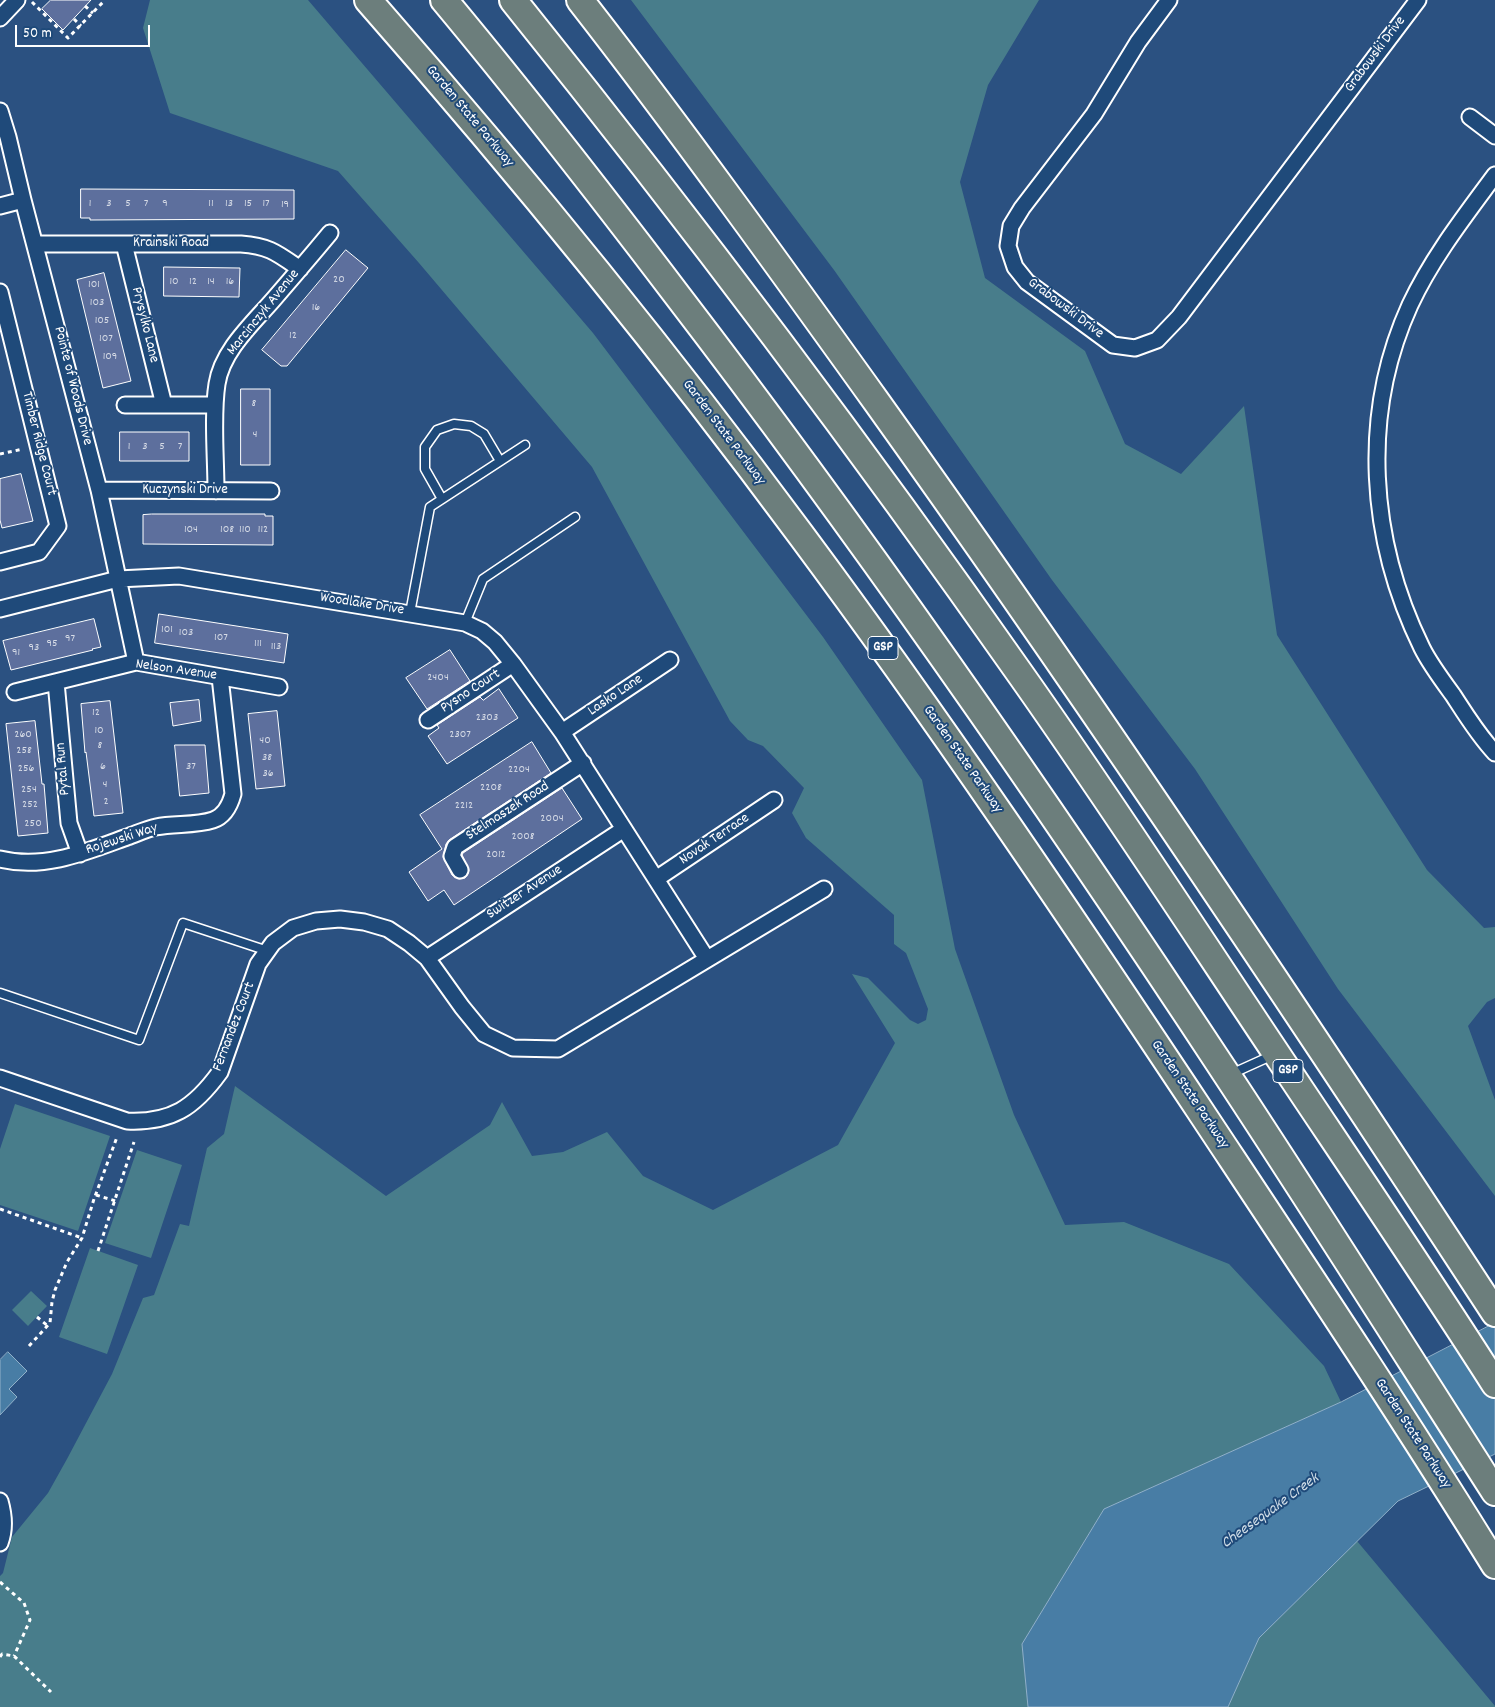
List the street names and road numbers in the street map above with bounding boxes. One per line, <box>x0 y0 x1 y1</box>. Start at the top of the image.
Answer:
street label: Grabowski Drive <box>1342 13 1410 97</box>
street label: Garden State Parkway <box>421 62 517 172</box>
street label: Krainski Road <box>133 235 209 253</box>
street label: Marcinczyk Avenue <box>224 266 304 360</box>
street label: Grabowski Drive <box>1023 275 1107 343</box>
street label: Prysylko Lane <box>126 285 162 365</box>
street label: Pointe of Woods Drive <box>49 325 95 447</box>
street label: Garden State Parkway <box>678 377 768 489</box>
street label: Timber Ridge Court <box>16 390 60 498</box>
street label: Kuczynski Drive <box>142 482 228 500</box>
street label: Woodlake Drive <box>319 589 405 621</box>
road number: GSP <box>868 636 898 660</box>
street label: Nelson Avenue <box>134 656 218 686</box>
street label: Pysno Court <box>438 666 504 718</box>
street label: Lasko Lane <box>585 671 647 721</box>
street label: Garden State Parkway <box>918 703 1006 817</box>
street label: Pytal Run <box>53 742 75 796</box>
street label: Stelmaszek Road <box>463 778 553 846</box>
street label: Novak Terrace <box>677 810 753 870</box>
street label: Rojewski Way <box>84 820 160 860</box>
street label: Switzer Avenue <box>484 862 566 924</box>
street label: Fernandez Court <box>210 980 260 1074</box>
street label: Garden State Parkway <box>1146 1037 1232 1153</box>
road number: GSP <box>1273 1060 1303 1082</box>
street label: Garden State Parkway <box>1370 1376 1454 1492</box>

